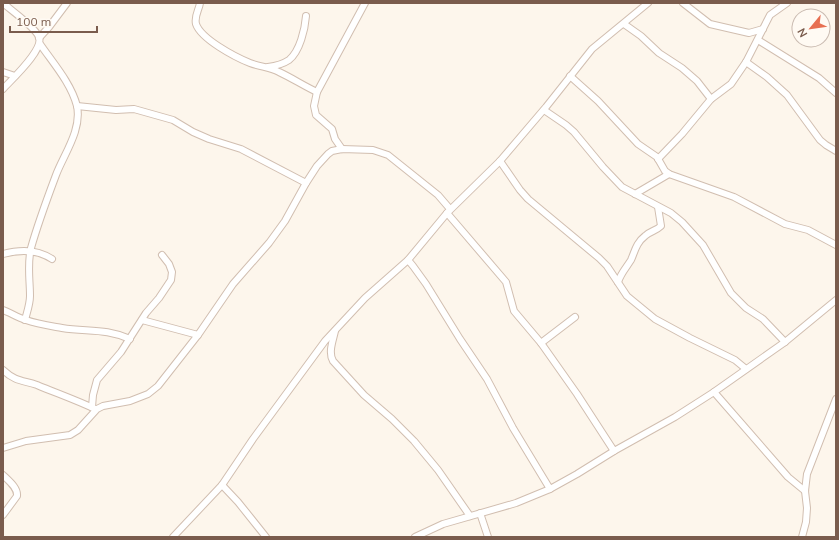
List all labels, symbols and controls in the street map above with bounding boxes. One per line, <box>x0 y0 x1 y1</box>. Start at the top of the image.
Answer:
scale bar <box>10 8 97 34</box>
north arrow <box>791 8 831 48</box>
text: 100 m <box>16 14 51 29</box>
text: N <box>794 26 810 40</box>

